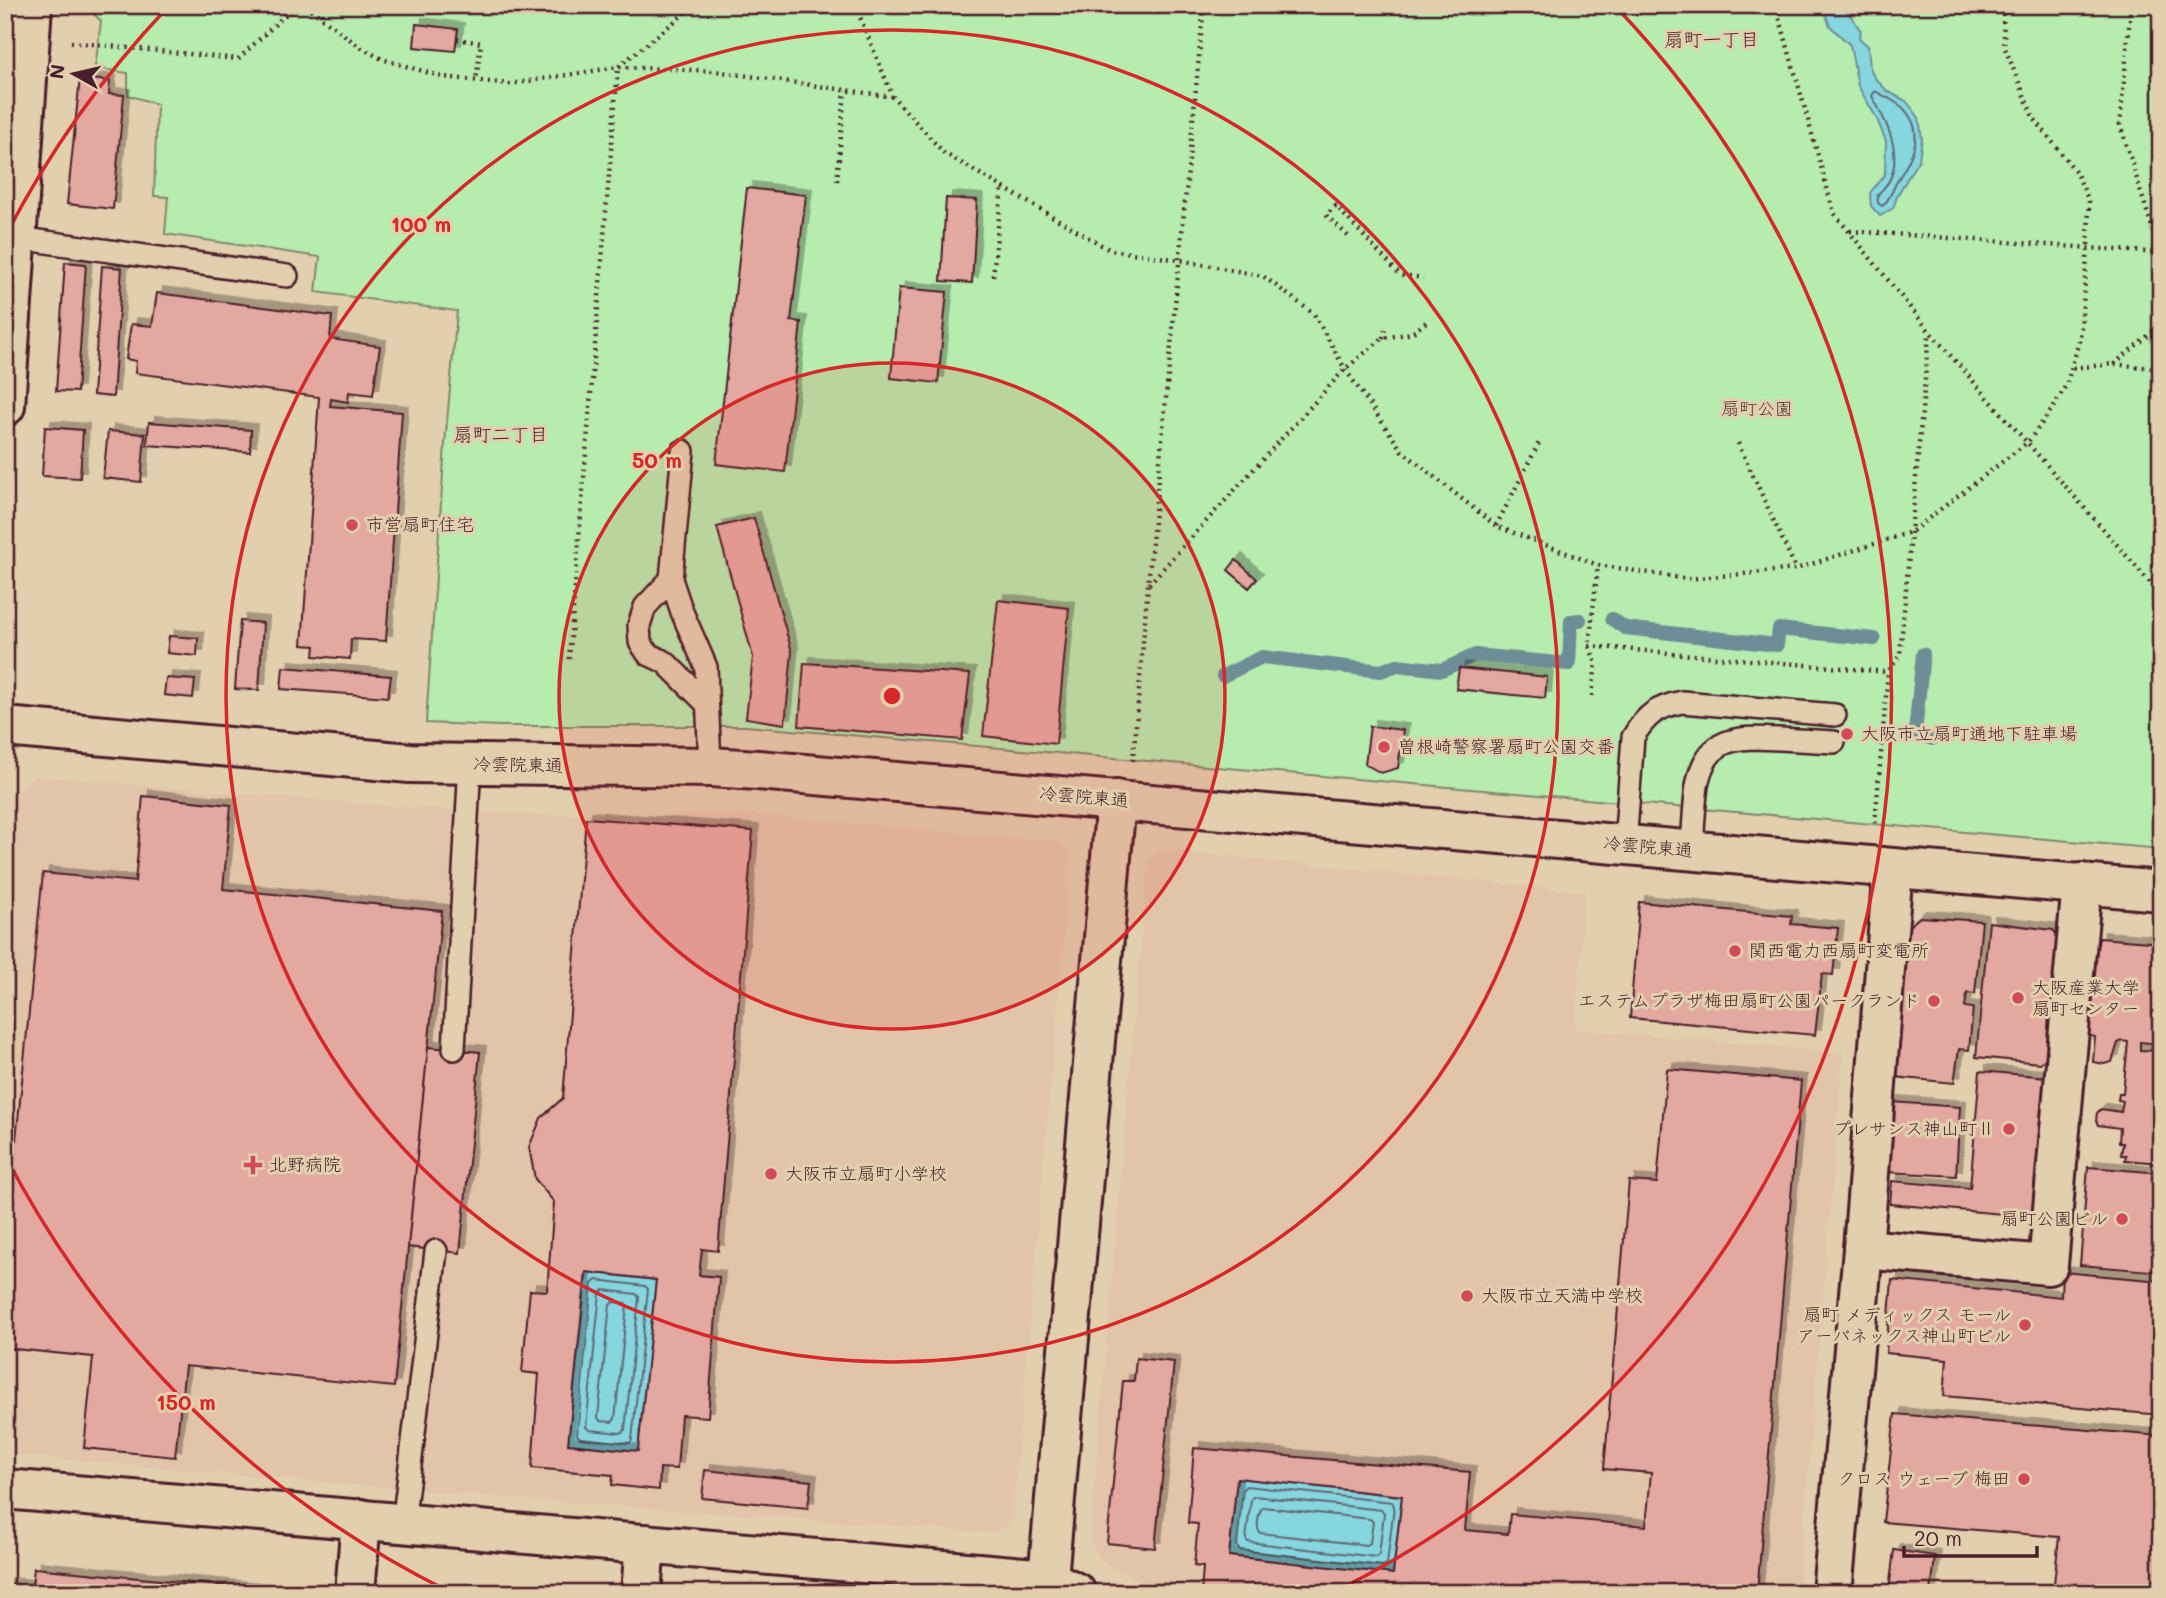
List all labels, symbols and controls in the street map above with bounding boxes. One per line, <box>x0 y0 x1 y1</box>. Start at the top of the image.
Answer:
district label: 扇町一丁目 <box>1664 26 1760 51</box>
north arrow <box>38 38 108 108</box>
text: N <box>43 63 70 80</box>
text: 100 m <box>391 210 451 237</box>
park label: 扇町公園 <box>1721 396 1793 420</box>
district label: 扇町二丁目 <box>453 421 549 446</box>
text: 50 m <box>632 446 682 473</box>
place label: 市営扇町住宅 <box>366 512 474 536</box>
marker: 市営扇町住宅 <box>344 517 360 533</box>
centre of rings <box>880 684 904 708</box>
place label: 大阪市立扇町通地下駐車場 <box>1861 721 2077 745</box>
marker: 大阪市立扇町通地下駐車場 <box>1839 726 1855 742</box>
place label: 曽根崎警察署扇町公園交番 <box>1398 734 1614 758</box>
marker: 曽根崎警察署扇町公園交番 <box>1376 739 1392 755</box>
street label: 冷雲院東通 <box>473 751 563 777</box>
street label: 冷雲院東通 <box>1038 780 1130 812</box>
street label: 冷雲院東通 <box>1602 830 1694 862</box>
place label: 関西電力西扇町変電所 <box>1749 938 1929 962</box>
marker: 関西電力西扇町変電所 <box>1727 943 1743 959</box>
place label: 大阪産業大学 扇町センター <box>2032 975 2140 1020</box>
place label: エステムプラザ梅田扇町公園パークランド <box>1578 988 1920 1012</box>
marker: 大阪産業大学 扇町センター <box>2010 990 2026 1006</box>
marker: エステムプラザ梅田扇町公園パークランド <box>1926 993 1942 1009</box>
place label: プレサンス神山町Ⅱ <box>1833 1116 1995 1140</box>
marker: プレサンス神山町Ⅱ <box>2001 1121 2017 1137</box>
place label: 北野病院 <box>269 1152 341 1176</box>
marker: 北野病院 <box>243 1155 263 1175</box>
place label: 大阪市立扇町小学校 <box>785 1161 947 1185</box>
marker: 大阪市立扇町小学校 <box>763 1166 779 1182</box>
place label: 扇町公園ビル <box>2000 1206 2108 1230</box>
marker: 扇町公園ビル <box>2114 1211 2130 1227</box>
place label: 大阪市立天満中学校 <box>1481 1283 1643 1307</box>
marker: 大阪市立天満中学校 <box>1459 1288 1475 1304</box>
place label: 扇町 メディックス モール アーバネックス神山町ビル <box>1797 1302 2011 1347</box>
marker: 扇町 メディックス モール アーバネックス神山町ビル <box>2017 1317 2033 1333</box>
text: 150 m <box>156 1388 216 1415</box>
place label: クロス ウェーブ 梅田 <box>1837 1466 2010 1490</box>
marker: クロス ウェーブ 梅田 <box>2016 1471 2032 1487</box>
scale bar <box>1904 1514 2036 1558</box>
text: 20 m <box>1914 1524 1962 1551</box>

